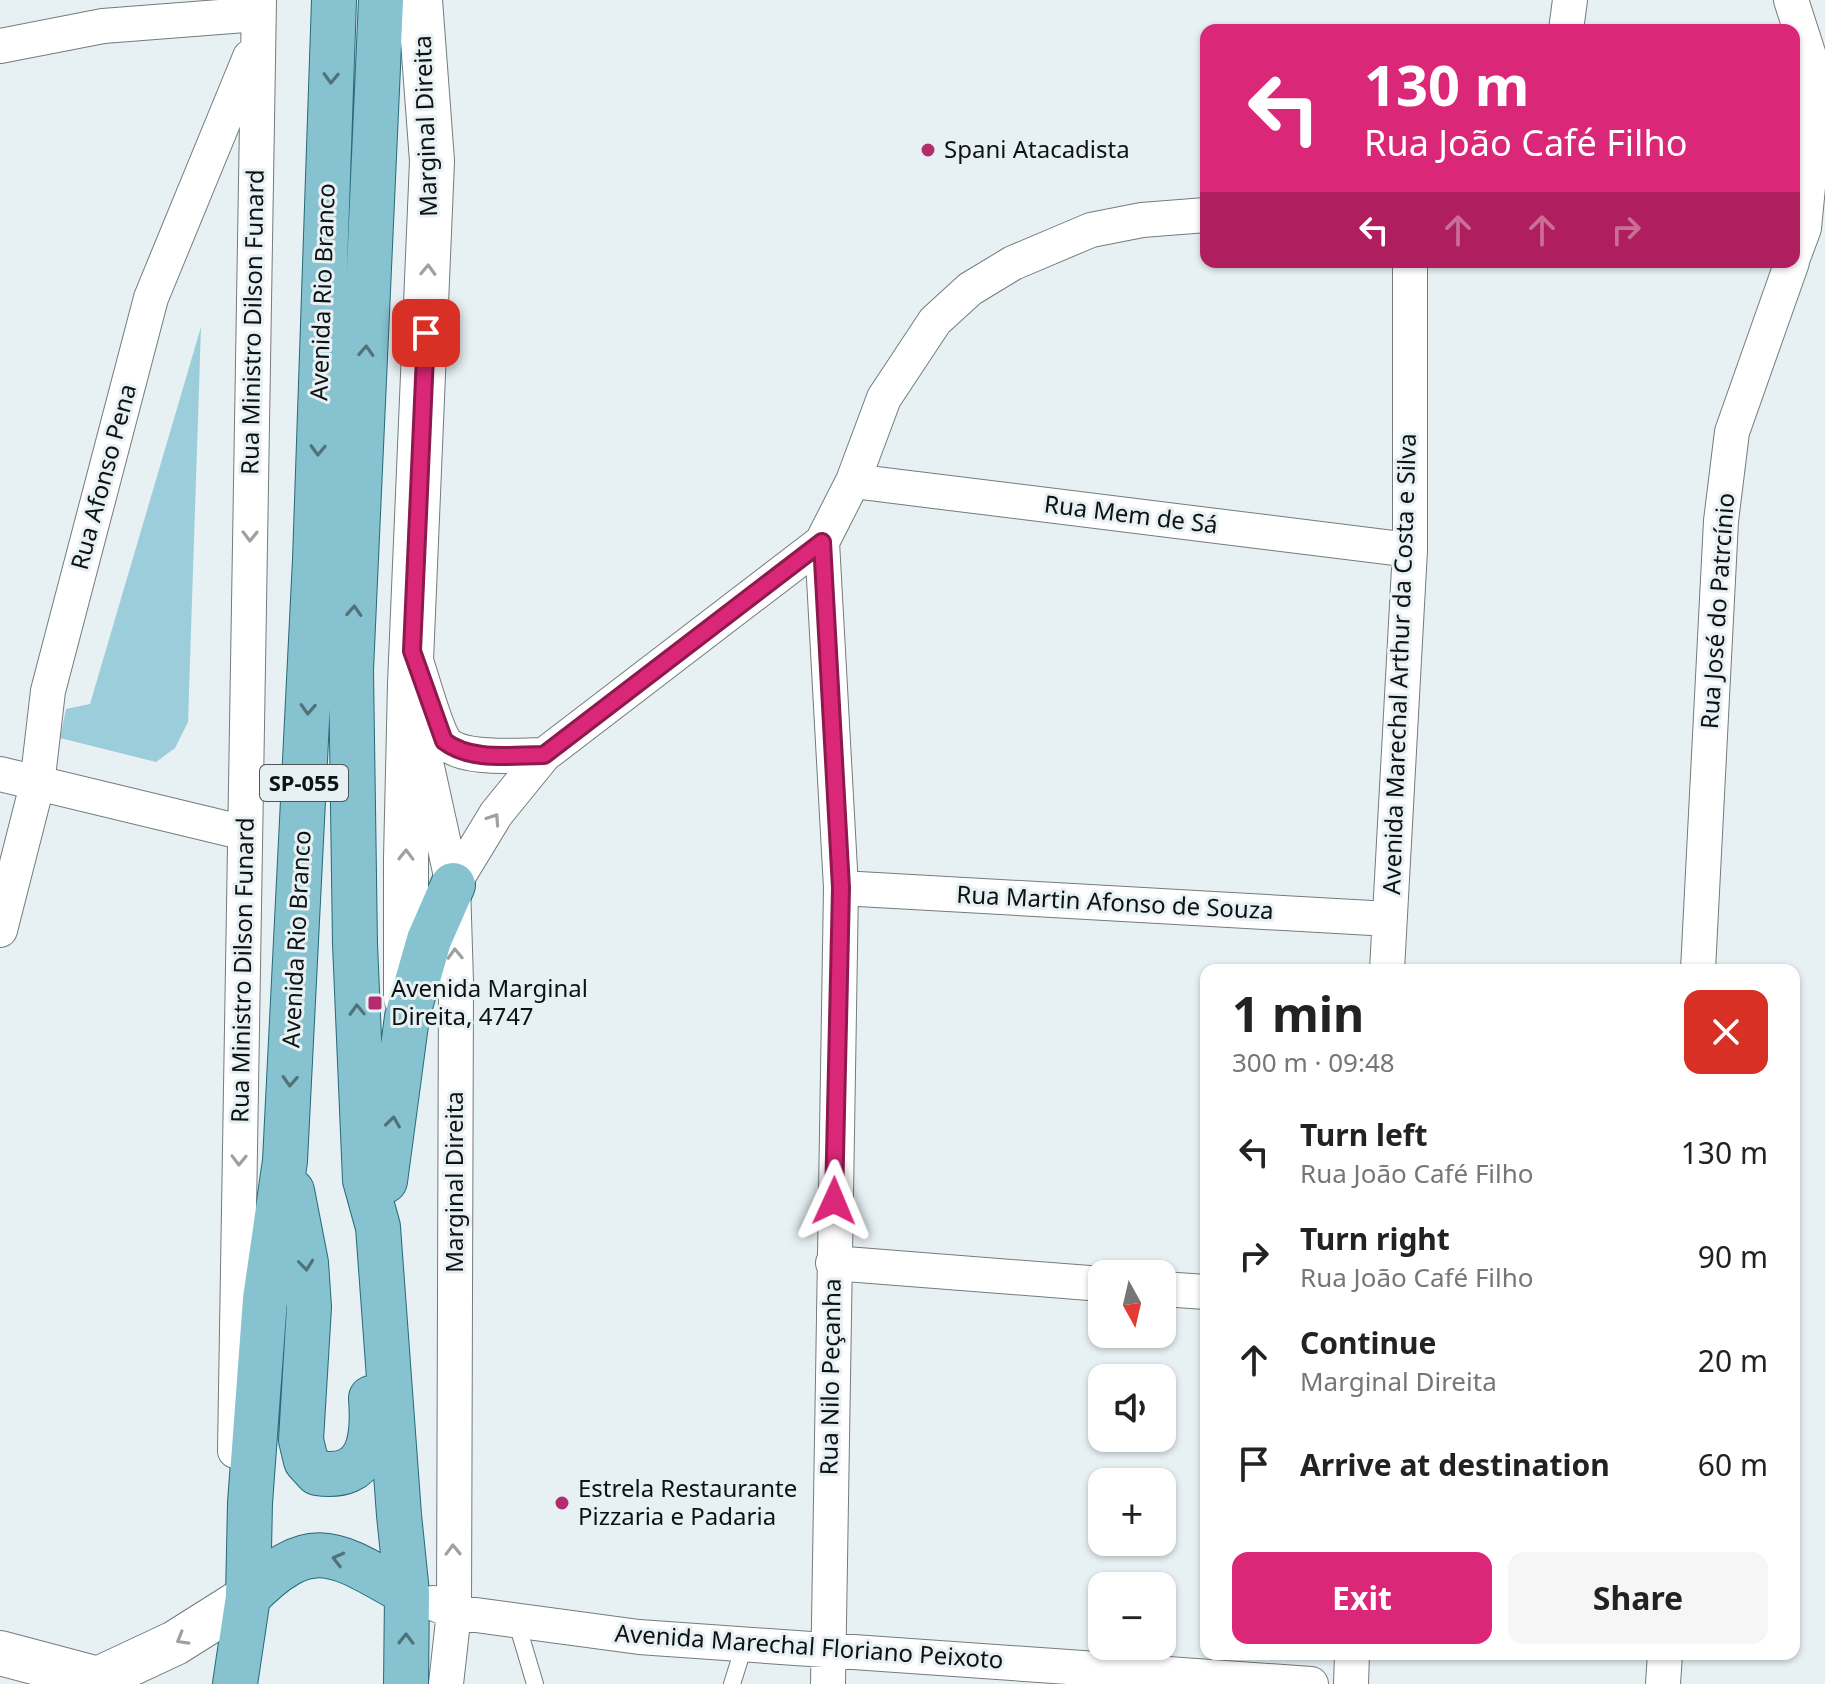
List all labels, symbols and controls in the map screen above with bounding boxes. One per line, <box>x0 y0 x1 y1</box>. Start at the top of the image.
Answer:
street label: Marginal Direita <box>405 35 444 217</box>
text: 130 m <box>1364 46 1529 122</box>
icon: left <box>1232 56 1336 160</box>
one-way arrow <box>322 72 339 85</box>
text: Rua João Café Filho <box>1364 118 1687 167</box>
place label: Spani Atacadista <box>944 132 1130 165</box>
marker: Spani Atacadista <box>919 141 937 159</box>
street label: Rua Ministro Dilson Funard <box>232 169 271 475</box>
street label: Avenida Rio Branco <box>301 183 342 401</box>
icon: left <box>1352 208 1396 252</box>
icon: ahead <box>1436 208 1480 252</box>
icon: ahead <box>1520 208 1564 252</box>
icon: right <box>1604 208 1648 252</box>
one-way arrow <box>420 263 437 276</box>
pin <box>392 299 460 367</box>
icon: arrive <box>404 311 448 355</box>
one-way arrow <box>358 344 375 357</box>
street label: Rua Afonso Pena <box>62 380 143 573</box>
street label: Avenida Marechal Arthur da Costa e Silva <box>1374 433 1423 895</box>
one-way arrow <box>309 444 326 457</box>
street label: Rua Mem de Sá <box>1043 486 1220 541</box>
street label: Rua José do Patrcínio <box>1692 492 1741 730</box>
one-way arrow <box>241 530 259 543</box>
one-way arrow <box>345 604 362 617</box>
one-way arrow <box>299 703 316 716</box>
road number: SP-055 <box>260 765 348 801</box>
one-way arrow <box>484 813 499 827</box>
street label: Rua Ministro Dilson Funard <box>222 817 261 1123</box>
street label: Avenida Rio Branco <box>273 829 318 1049</box>
one-way arrow <box>397 848 415 861</box>
street label: Rua Martin Afonso de Souza <box>956 877 1274 926</box>
one-way arrow <box>447 947 464 960</box>
place label: Avenida Marginal Direita, 4747 <box>391 971 588 1032</box>
text: 1 min <box>1232 981 1364 1046</box>
button: close <box>1684 990 1768 1074</box>
marker: Avenida Marginal Direita, 4747 <box>366 994 384 1012</box>
one-way arrow <box>349 1003 366 1016</box>
text: 300 m · 09:48 <box>1232 1044 1395 1080</box>
one-way arrow <box>281 1075 298 1088</box>
street label: Marginal Direita <box>437 1091 470 1273</box>
text: Turn left <box>1300 1114 1428 1155</box>
one-way arrow <box>384 1115 401 1129</box>
icon: left <box>1232 1130 1276 1174</box>
text: 130 m <box>1681 1132 1768 1173</box>
one-way arrow <box>230 1154 247 1167</box>
text: Rua João Café Filho <box>1300 1155 1534 1191</box>
position arrow <box>792 1159 876 1243</box>
text: Turn right <box>1300 1218 1450 1259</box>
icon: right <box>1232 1234 1276 1278</box>
text: 90 m <box>1698 1236 1768 1277</box>
one-way arrow <box>297 1259 314 1272</box>
text: Rua João Café Filho <box>1300 1259 1534 1295</box>
north arrow <box>1088 1260 1176 1348</box>
map controls <box>1088 1260 1176 1660</box>
street label: Rua Nilo Peçanha <box>811 1278 848 1476</box>
text: Continue <box>1300 1322 1436 1363</box>
icon: ahead <box>1232 1338 1276 1382</box>
text: 20 m <box>1698 1340 1768 1381</box>
text: Marginal Direita <box>1300 1363 1497 1399</box>
button: sound <box>1088 1364 1176 1452</box>
icon: arrive <box>1232 1442 1276 1486</box>
text: Arrive at destination <box>1300 1444 1610 1485</box>
text: 60 m <box>1698 1444 1768 1485</box>
button: + <box>1088 1468 1176 1556</box>
place label: Estrela Restaurante Pizzaria e Padaria <box>578 1471 797 1532</box>
marker: Estrela Restaurante Pizzaria e Padaria <box>553 1494 571 1512</box>
one-way arrow <box>445 1543 462 1556</box>
one-way arrow <box>331 1551 345 1568</box>
button: Exit <box>1232 1552 1492 1644</box>
button: Share <box>1508 1552 1768 1644</box>
button: − <box>1088 1572 1176 1660</box>
street label: Avenida Marechal Floriano Peixoto <box>614 1615 1005 1676</box>
one-way arrow <box>176 1629 191 1645</box>
one-way arrow <box>398 1632 415 1645</box>

